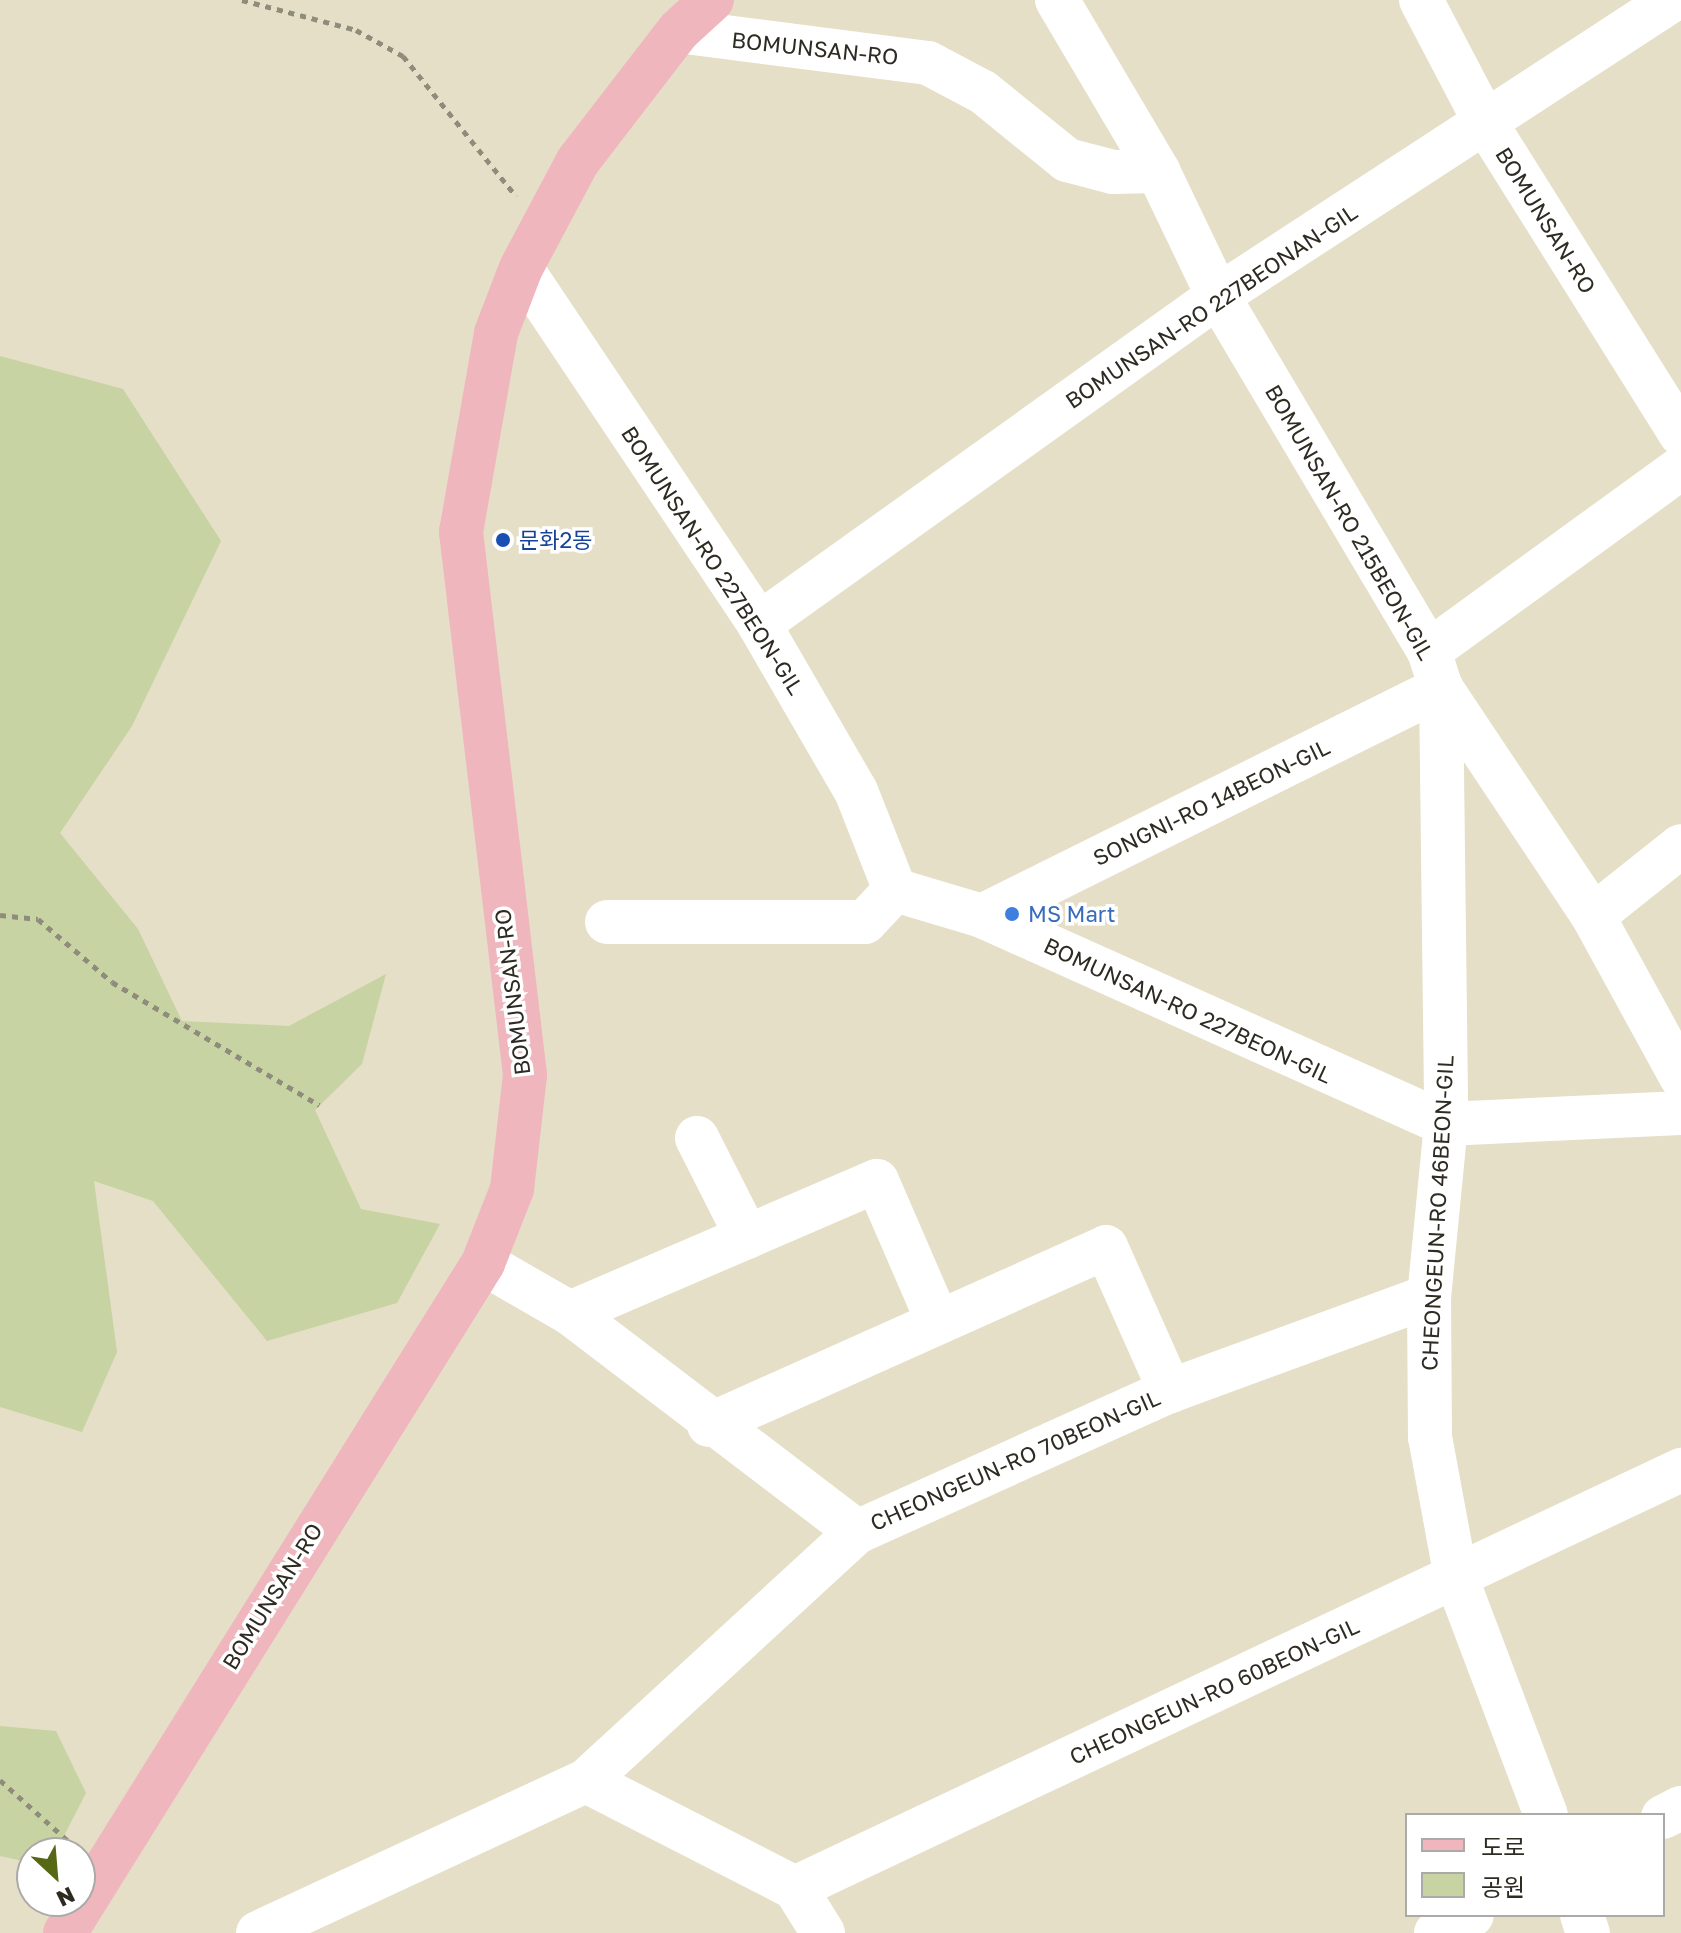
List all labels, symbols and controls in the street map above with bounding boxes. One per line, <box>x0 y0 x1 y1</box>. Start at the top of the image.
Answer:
street label: BOMUNSAN-RO <box>730 26 900 70</box>
street label: BOMUNSAN-RO <box>1490 142 1602 298</box>
street label: BOMUNSAN-RO 227BEONAN-GIL <box>1060 198 1362 414</box>
street label: BOMUNSAN-RO 215BEON-GIL <box>1260 380 1440 664</box>
street label: BOMUNSAN-RO 227BEON-GIL <box>616 421 810 699</box>
place label: 문화2동 <box>519 527 592 553</box>
marker: 문화2동 <box>494 531 512 549</box>
street label: SONGNI-RO 14BEON-GIL <box>1088 733 1334 871</box>
place label: MS Mart <box>1028 901 1116 927</box>
marker: MS Mart <box>1003 905 1021 923</box>
street label: BOMUNSAN-RO <box>489 907 535 1077</box>
street label: BOMUNSAN-RO 227BEON-GIL <box>1040 932 1336 1088</box>
street label: CHEONGEUN-RO 46BEON-GIL <box>1416 1055 1458 1371</box>
street label: CHEONGEUN-RO 70BEON-GIL <box>866 1384 1164 1536</box>
street label: BOMUNSAN-RO <box>216 1518 328 1674</box>
street label: CHEONGEUN-RO 60BEON-GIL <box>1065 1612 1363 1770</box>
legend <box>1405 1813 1665 1917</box>
text: 도로 <box>1481 1832 1525 1861</box>
north arrow <box>16 1837 96 1917</box>
text: 공원 <box>1481 1872 1525 1901</box>
text: N <box>52 1881 79 1913</box>

